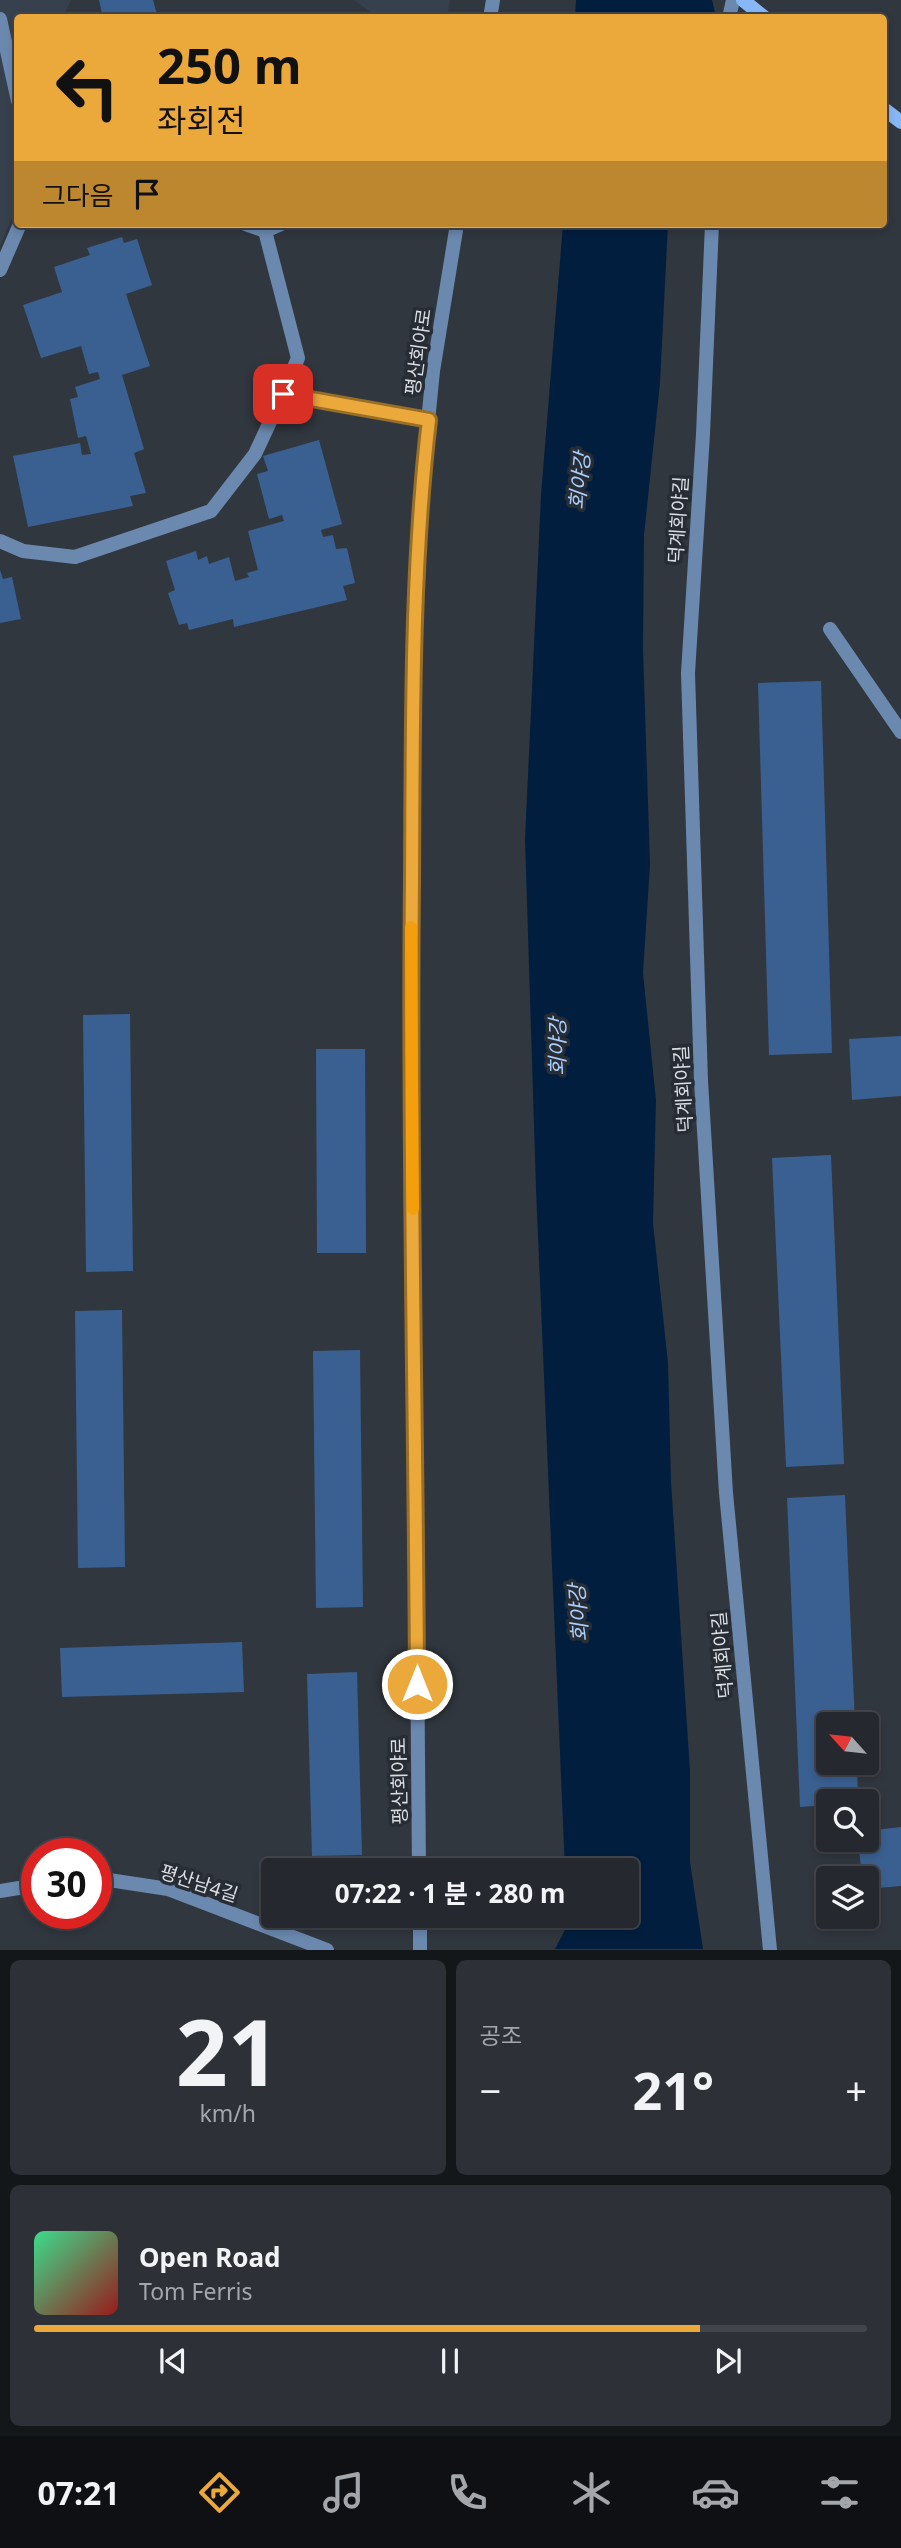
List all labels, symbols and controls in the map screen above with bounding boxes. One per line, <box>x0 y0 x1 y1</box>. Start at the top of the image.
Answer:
text: 250 m <box>157 32 302 98</box>
icon: left <box>42 42 133 133</box>
text: 좌회전 <box>157 98 245 141</box>
icon: arrive <box>128 175 166 213</box>
text: 그다음 <box>42 177 114 213</box>
street label: 평산회야로 <box>399 307 437 397</box>
pin <box>253 364 313 424</box>
icon: arrive <box>264 375 302 413</box>
water label: 회야강 <box>562 448 596 511</box>
street label: 덕계회야길 <box>662 475 694 565</box>
water label: 회야강 <box>543 1015 571 1076</box>
street label: 덕계회야길 <box>668 1045 698 1133</box>
water label: 회야강 <box>562 1581 594 1643</box>
street label: 덕계회야길 <box>705 1610 739 1700</box>
position arrow <box>380 1647 454 1721</box>
north arrow <box>816 1712 878 1774</box>
map controls <box>816 1712 879 1929</box>
street label: 평산회야로 <box>385 1737 413 1825</box>
button: search <box>816 1789 879 1852</box>
speed limit sign: 30 <box>21 1838 112 1929</box>
street label: 평산남4길 <box>157 1858 241 1908</box>
button: layers <box>816 1866 879 1929</box>
text: 07:22 · 1 분 · 280 m <box>335 1875 565 1911</box>
text: 21 <box>176 1989 280 2113</box>
text: 공조 <box>480 2019 522 2051</box>
text: 21° <box>632 2054 714 2125</box>
text: − <box>480 2064 501 2116</box>
text: + <box>845 2064 867 2116</box>
text: km/h <box>199 2097 256 2129</box>
text: Open Road <box>139 2239 281 2275</box>
text: Tom Ferris <box>139 2275 252 2307</box>
icon: previous <box>154 2342 192 2380</box>
icon: pause <box>431 2342 469 2380</box>
icon: next <box>709 2342 747 2380</box>
icon: directions <box>195 2468 244 2517</box>
icon: music <box>319 2468 368 2517</box>
icon: phone <box>443 2468 492 2517</box>
icon: climate <box>567 2468 616 2517</box>
icon: car <box>691 2468 740 2517</box>
icon: filters <box>815 2468 864 2517</box>
text: 07:21 <box>37 2471 120 2514</box>

